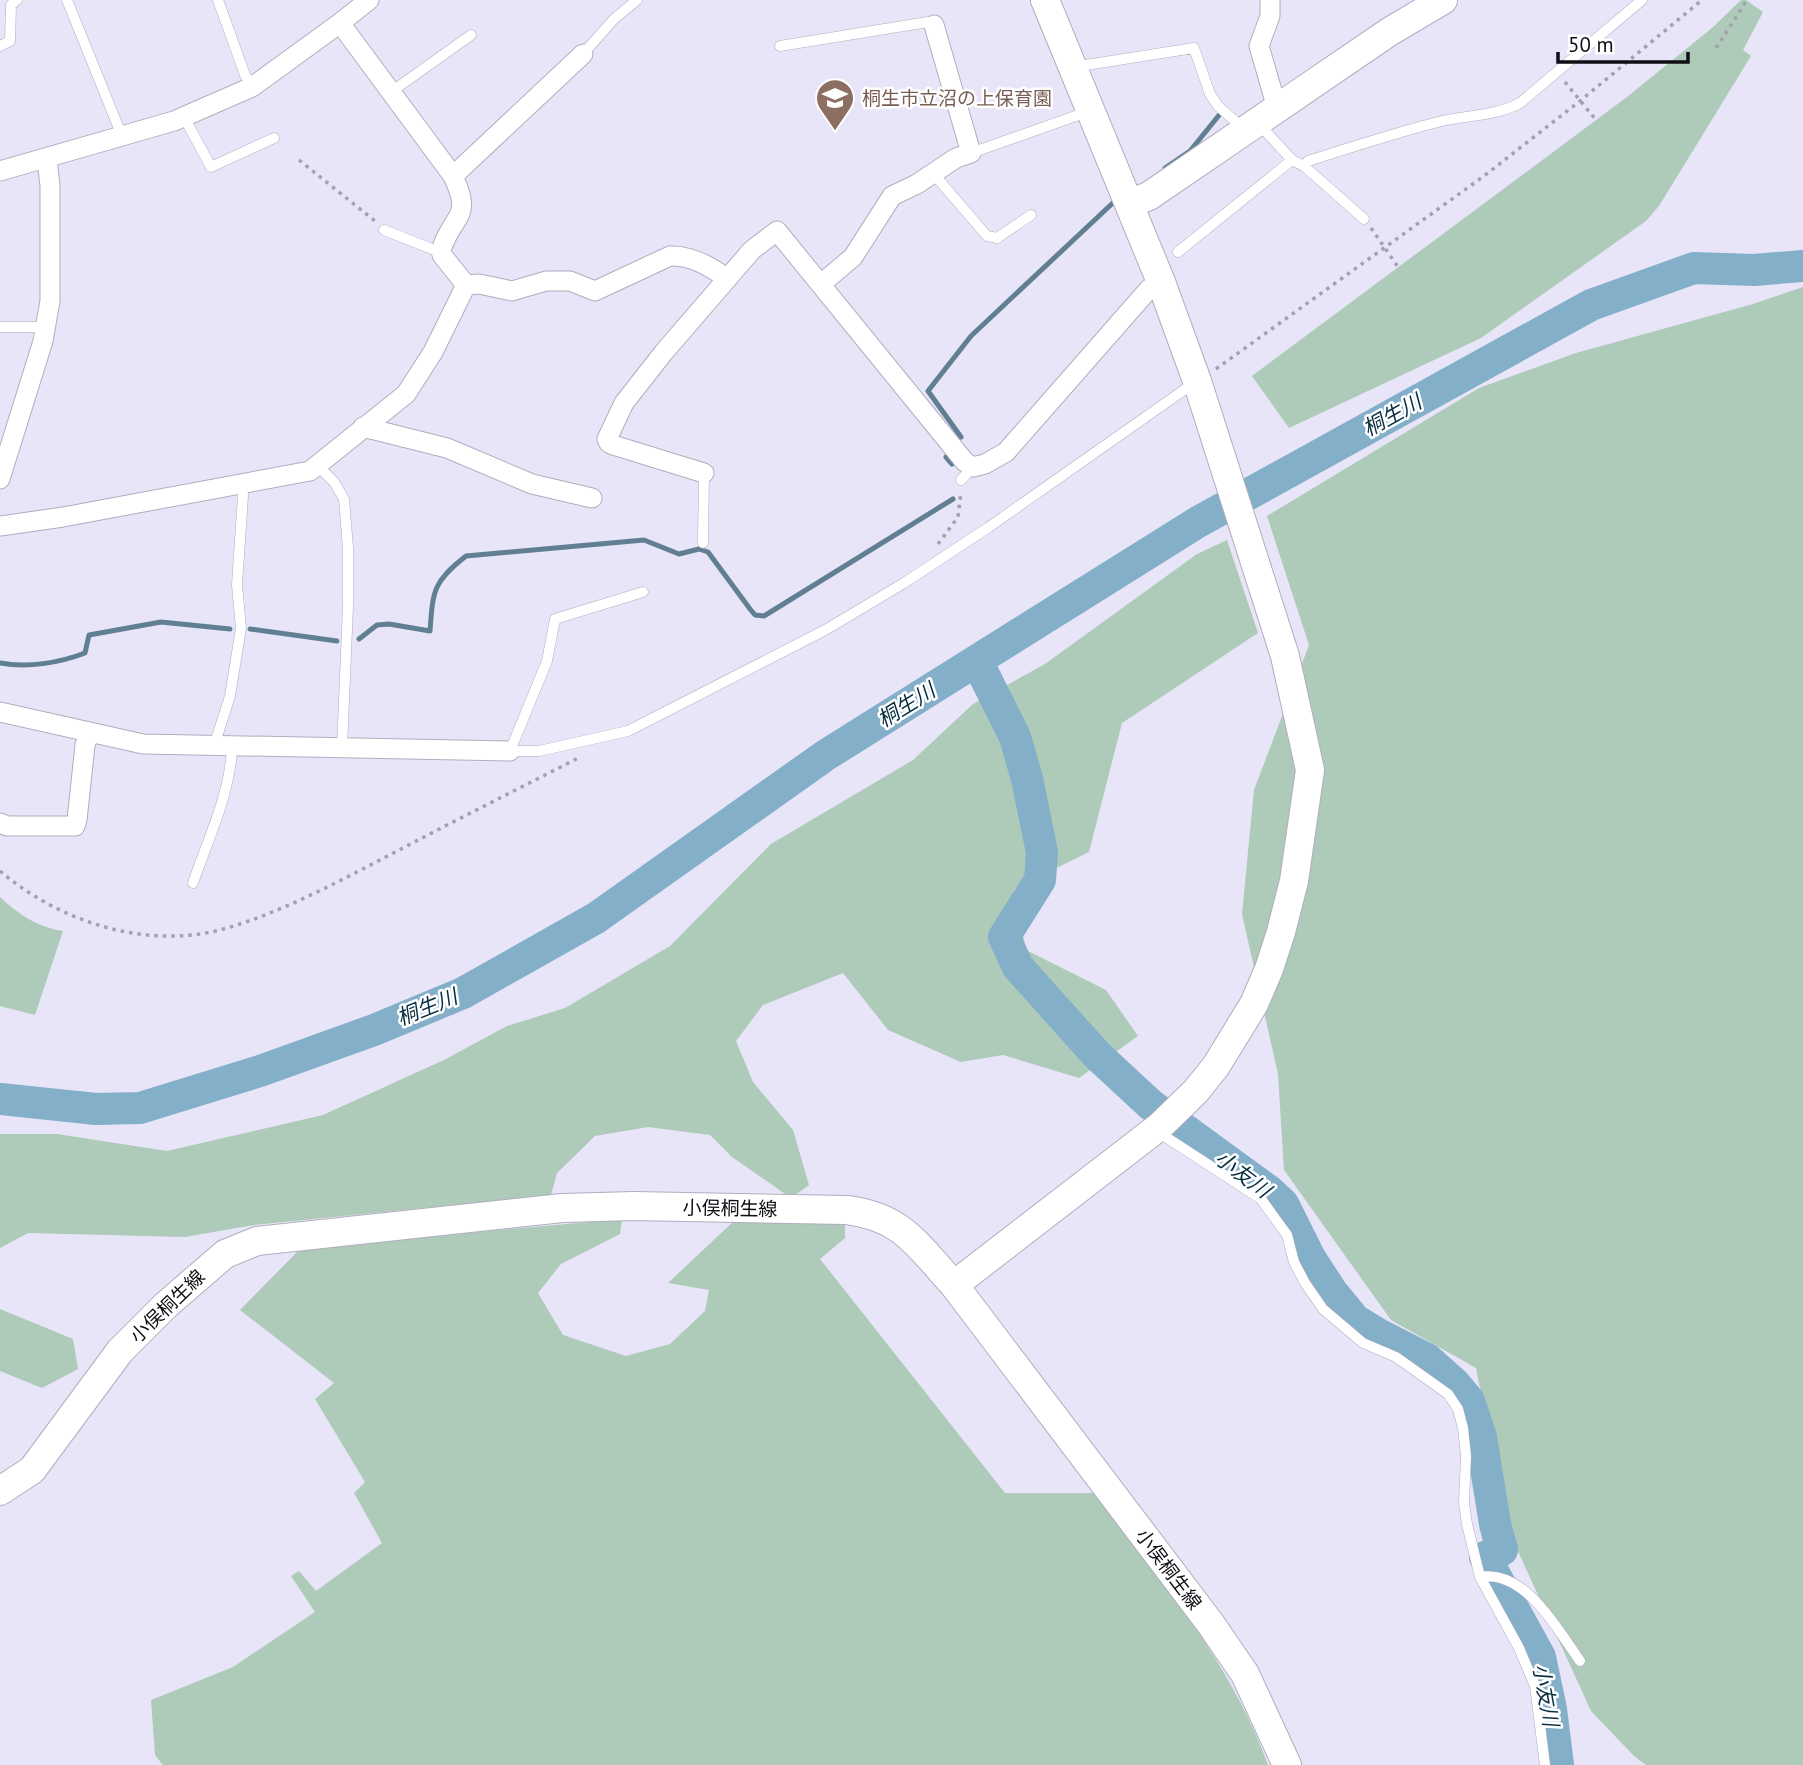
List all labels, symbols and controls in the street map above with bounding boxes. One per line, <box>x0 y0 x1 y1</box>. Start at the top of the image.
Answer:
scale bar <box>1558 21 1688 65</box>
text: 50 m <box>1568 31 1614 58</box>
school or university icon: 桐生市立沼の上保育園 <box>814 77 856 132</box>
place label: 桐生市立沼の上保育園 <box>862 86 1052 110</box>
water label: 桐生川 <box>1358 387 1428 442</box>
water label: 桐生川 <box>872 676 942 733</box>
water label: 桐生川 <box>393 982 463 1031</box>
water label: 小友川 <box>1210 1144 1278 1205</box>
street label: 小俣桐生線 <box>682 1195 778 1221</box>
street label: 小俣桐生線 <box>124 1264 210 1348</box>
street label: 小俣桐生線 <box>1131 1524 1207 1614</box>
water label: 小友川 <box>1527 1662 1565 1730</box>

